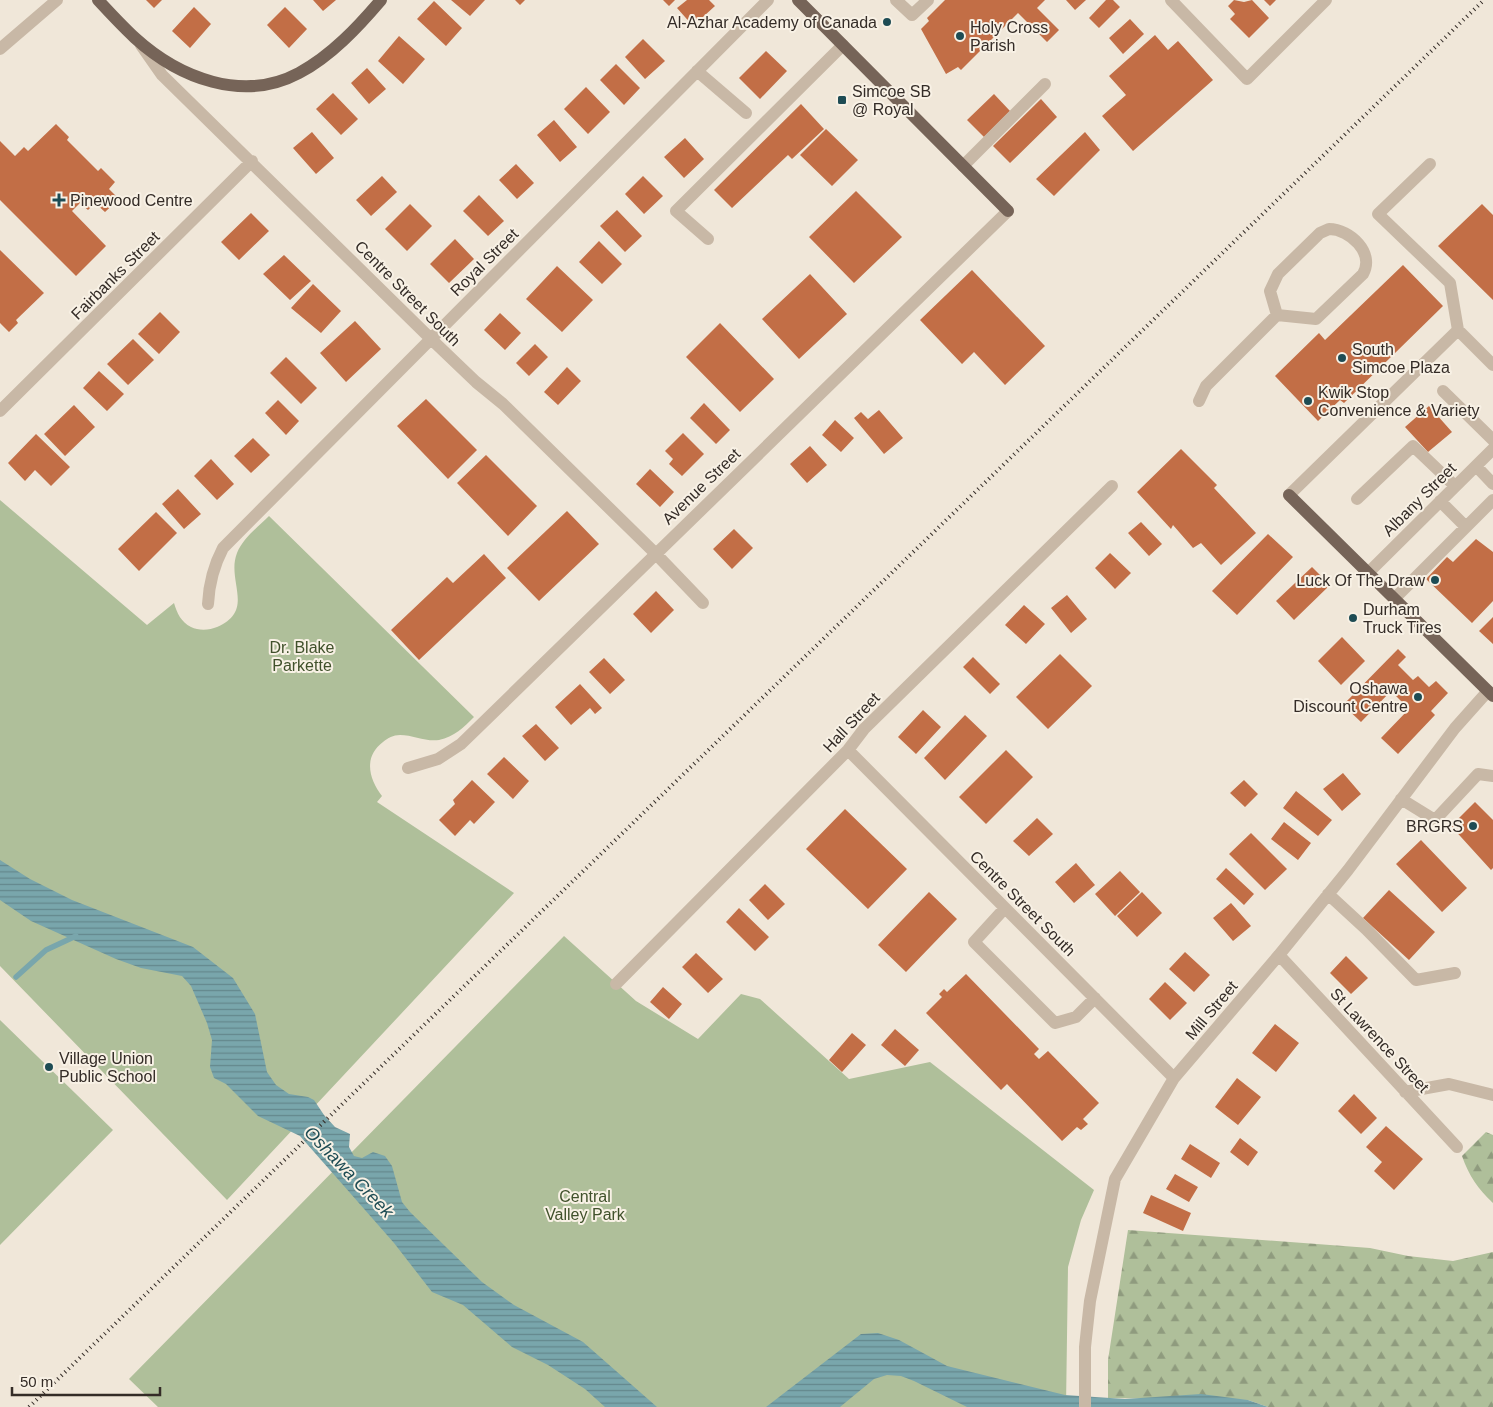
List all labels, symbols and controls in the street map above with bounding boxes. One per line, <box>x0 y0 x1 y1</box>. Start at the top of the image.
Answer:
place label: Al-Azhar Academy of Canada <box>667 14 877 31</box>
marker: Al-Azhar Academy of Canada <box>881 16 893 28</box>
place label: Holy Cross Parish <box>970 19 1048 54</box>
marker: Holy Cross Parish <box>954 30 966 42</box>
place label: Simcoe SB @ Royal <box>852 83 931 118</box>
marker: Simcoe SB @ Royal <box>836 94 848 106</box>
place label: Pinewood Centre <box>70 192 193 209</box>
marker: Pinewood Centre <box>52 193 66 207</box>
street label: Royal Street <box>447 225 522 299</box>
street label: Fairbanks Street <box>68 227 163 323</box>
street label: Centre Street South <box>352 237 464 349</box>
place label: South Simcoe Plaza <box>1352 341 1450 376</box>
marker: South Simcoe Plaza <box>1336 352 1348 364</box>
place label: Kwik Stop Convenience & Variety <box>1318 384 1480 419</box>
marker: Kwik Stop Convenience & Variety <box>1302 395 1314 407</box>
street label: Avenue Street <box>659 445 744 528</box>
street label: Albany Street <box>1379 459 1460 539</box>
place label: Luck Of The Draw <box>1296 572 1425 589</box>
marker: Luck Of The Draw <box>1429 574 1441 586</box>
place label: Durham Truck Tires <box>1363 601 1442 636</box>
marker: Durham Truck Tires <box>1347 612 1359 624</box>
park label: Dr. Blake Parkette <box>270 639 335 674</box>
place label: Oshawa Discount Centre <box>1293 680 1408 715</box>
street label: Hall Street <box>820 689 883 755</box>
marker: Oshawa Discount Centre <box>1412 691 1424 703</box>
place label: BRGRS <box>1406 818 1463 835</box>
marker: BRGRS <box>1467 820 1479 832</box>
street label: Centre Street South <box>967 847 1079 959</box>
street label: Mill Street <box>1182 977 1241 1043</box>
street label: St Lawrence Street <box>1327 985 1433 1096</box>
place label: Village Union Public School <box>59 1050 156 1085</box>
marker: Village Union Public School <box>43 1061 55 1073</box>
water label: Oshawa Creek <box>300 1122 398 1222</box>
park label: Central Valley Park <box>545 1188 626 1223</box>
scale bar <box>12 1364 160 1396</box>
text: 50 m <box>20 1373 53 1390</box>

